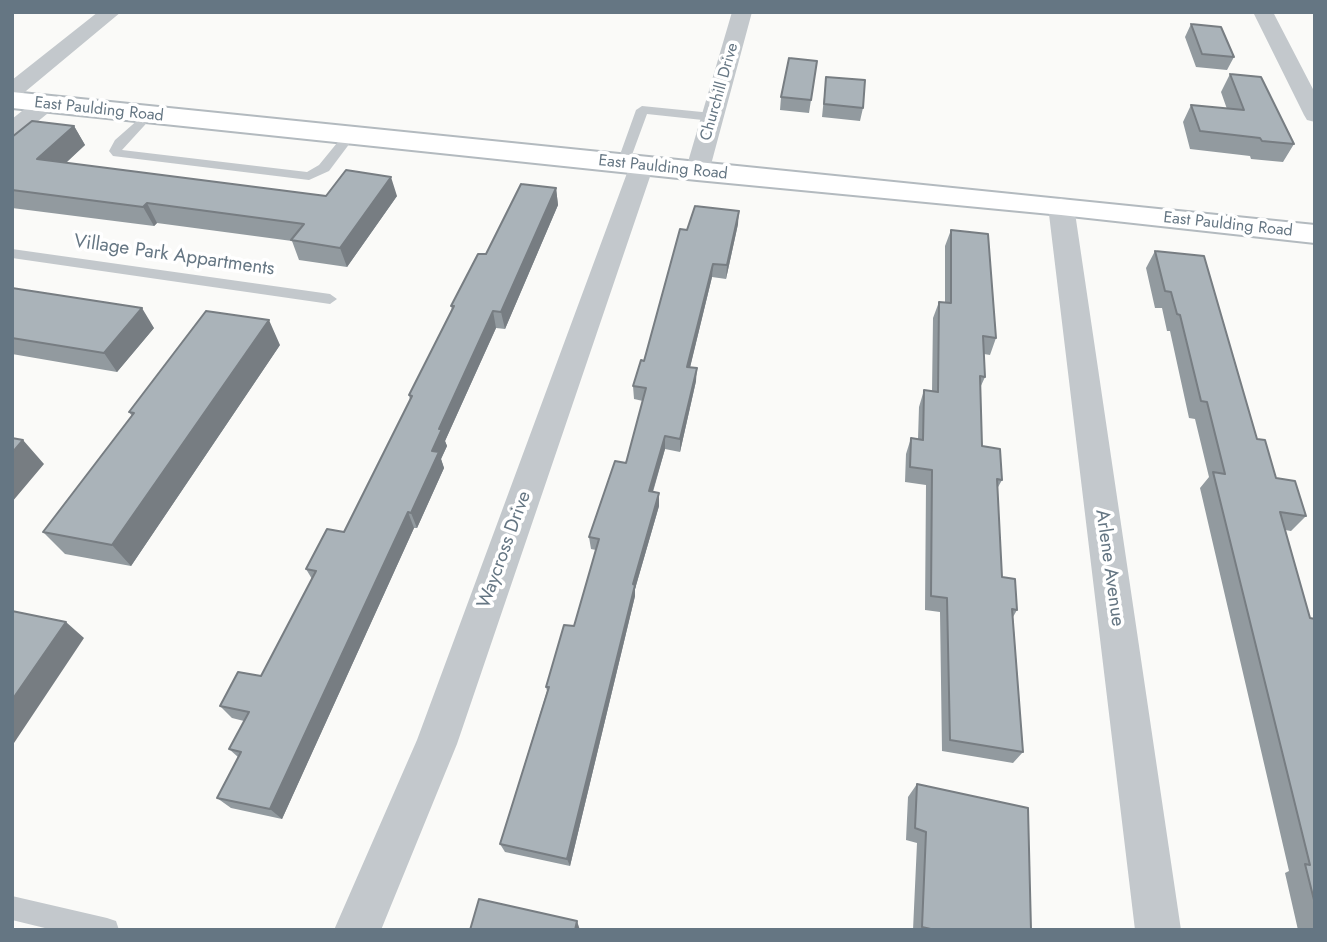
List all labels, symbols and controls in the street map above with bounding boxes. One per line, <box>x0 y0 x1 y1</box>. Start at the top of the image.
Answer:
street label: Churchill Drive <box>697 41 743 143</box>
street label: East Paulding Road <box>33 94 165 126</box>
street label: East Paulding Road <box>597 152 729 184</box>
street label: East Paulding Road <box>1162 209 1294 241</box>
street label: Village Park Appartments <box>72 231 276 281</box>
street label: Waycross Drive <box>473 488 537 612</box>
street label: Arlene Avenue <box>1090 508 1128 628</box>

